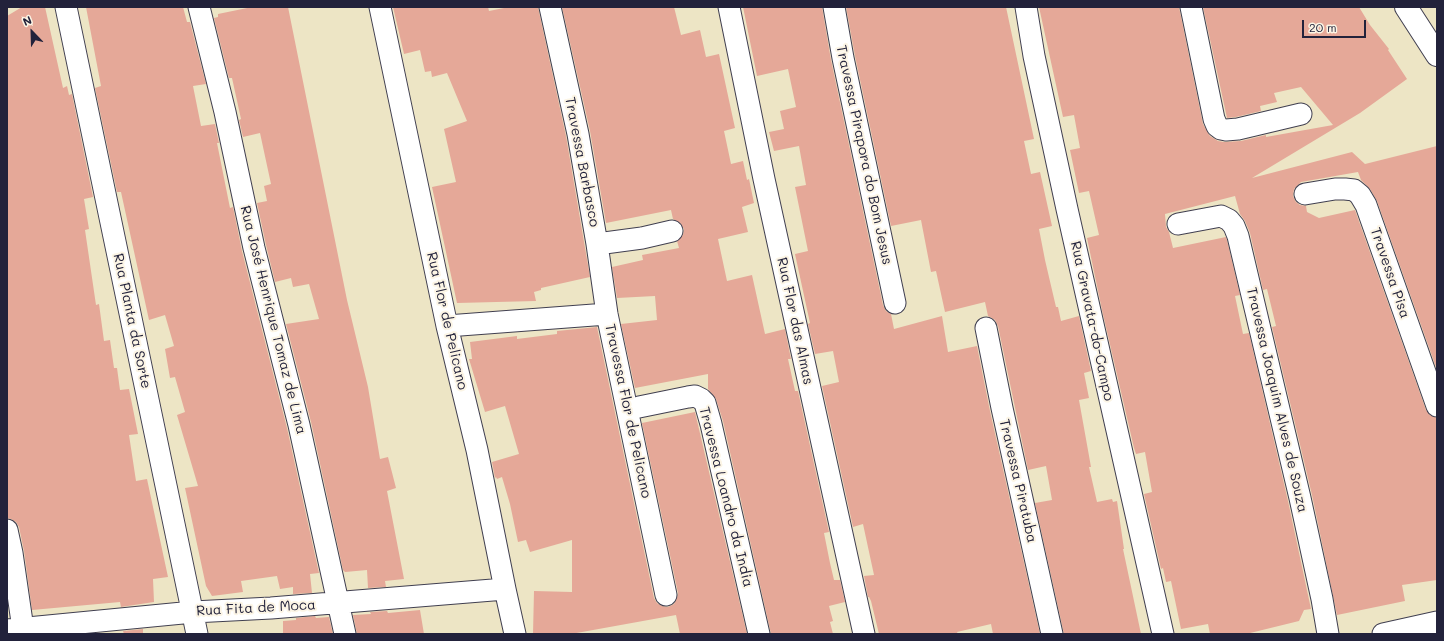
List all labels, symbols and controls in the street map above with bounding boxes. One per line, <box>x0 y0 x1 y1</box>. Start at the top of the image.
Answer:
north arrow <box>12 12 52 52</box>
text: N <box>20 12 34 29</box>
scale bar <box>1304 12 1368 38</box>
text: 20 m <box>1309 19 1337 35</box>
street label: Travessa Pirapora do Bom Jesus <box>832 44 896 266</box>
street label: Travessa Barbasco <box>561 96 603 228</box>
street label: Rua José Henrique Tomaz de Lima <box>236 204 310 436</box>
street label: Travessa Pisa <box>1367 225 1413 321</box>
street label: Rua Gravata-do-Campo <box>1067 240 1117 402</box>
street label: Rua Flor de Pelicano <box>423 250 471 392</box>
street label: Rua Planta da Sorte <box>109 252 155 390</box>
street label: Rua Flor das Almas <box>773 256 817 386</box>
street label: Travessa Joaquim Alves de Souza <box>1243 286 1311 514</box>
street label: Travessa Flor de Pelicano <box>601 322 655 500</box>
street label: Travessa Loandro da India <box>695 405 757 589</box>
street label: Travessa Piratuba <box>996 417 1040 545</box>
street label: Rua Fita de Moca <box>196 596 316 620</box>

